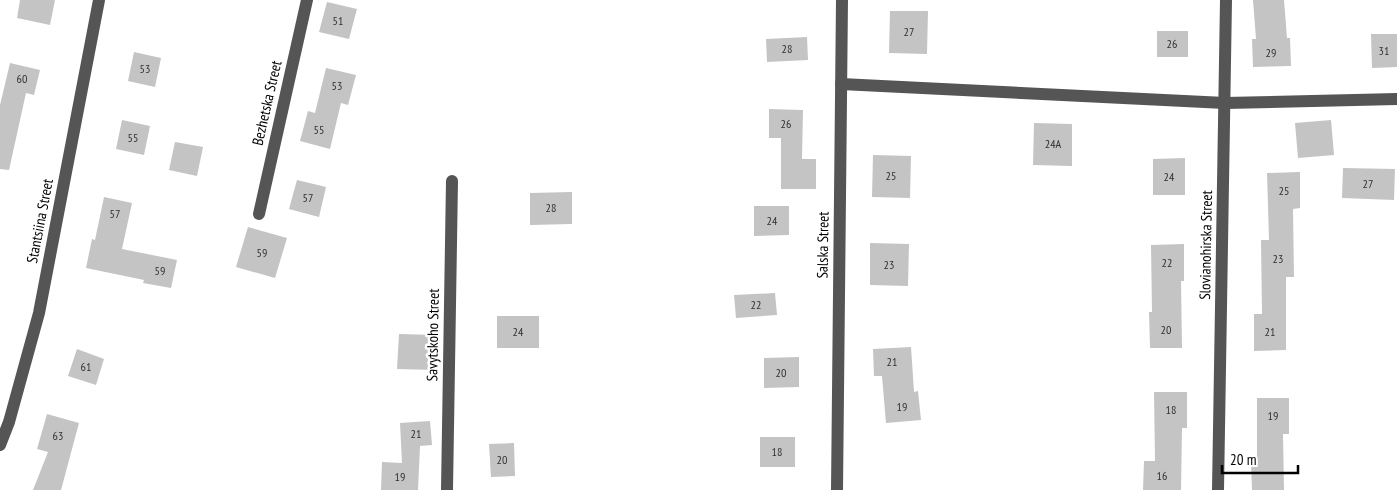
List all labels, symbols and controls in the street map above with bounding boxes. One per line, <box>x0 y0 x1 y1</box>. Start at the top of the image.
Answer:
house number: 51 <box>333 13 343 28</box>
house number: 27 <box>904 24 914 39</box>
house number: 26 <box>1167 36 1177 51</box>
house number: 28 <box>782 41 792 56</box>
house number: 31 <box>1379 43 1389 58</box>
house number: 29 <box>1266 45 1276 60</box>
street label: Bezhetska Street <box>248 59 286 147</box>
house number: 53 <box>140 61 150 76</box>
house number: 60 <box>17 71 27 86</box>
house number: 53 <box>332 78 342 93</box>
house number: 26 <box>781 116 791 131</box>
house number: 55 <box>314 122 324 137</box>
house number: 55 <box>128 130 138 145</box>
house number: 24А <box>1045 136 1062 151</box>
house number: 25 <box>886 168 896 183</box>
house number: 24 <box>1164 169 1175 184</box>
house number: 27 <box>1363 176 1373 191</box>
street label: Stantsiina Street <box>22 177 57 265</box>
house number: 25 <box>1279 183 1289 198</box>
house number: 57 <box>303 190 313 205</box>
street label: Slovianohirska Street <box>1195 190 1216 300</box>
house number: 28 <box>546 200 556 215</box>
house number: 57 <box>110 206 120 221</box>
street label: Salska Street <box>812 211 833 279</box>
house number: 24 <box>767 213 778 228</box>
house number: 59 <box>257 245 267 260</box>
house number: 23 <box>1273 251 1283 266</box>
house number: 22 <box>1162 255 1172 270</box>
house number: 23 <box>884 257 894 272</box>
house number: 59 <box>155 263 165 278</box>
street label: Savytskoho Street <box>422 288 443 382</box>
house number: 22 <box>751 297 761 312</box>
house number: 20 <box>1161 322 1171 337</box>
house number: 24 <box>513 324 524 339</box>
house number: 21 <box>1265 324 1275 339</box>
house number: 21 <box>887 354 897 369</box>
house number: 61 <box>81 359 91 374</box>
house number: 20 <box>776 365 786 380</box>
house number: 19 <box>897 399 907 414</box>
house number: 18 <box>1166 402 1176 417</box>
house number: 19 <box>1268 408 1278 423</box>
house number: 21 <box>411 426 421 441</box>
house number: 63 <box>53 428 63 443</box>
scale bar <box>1222 442 1298 474</box>
house number: 18 <box>772 444 782 459</box>
text: 20 m <box>1230 450 1256 469</box>
house number: 20 <box>497 452 507 467</box>
house number: 16 <box>1157 468 1167 483</box>
house number: 19 <box>395 469 405 484</box>

